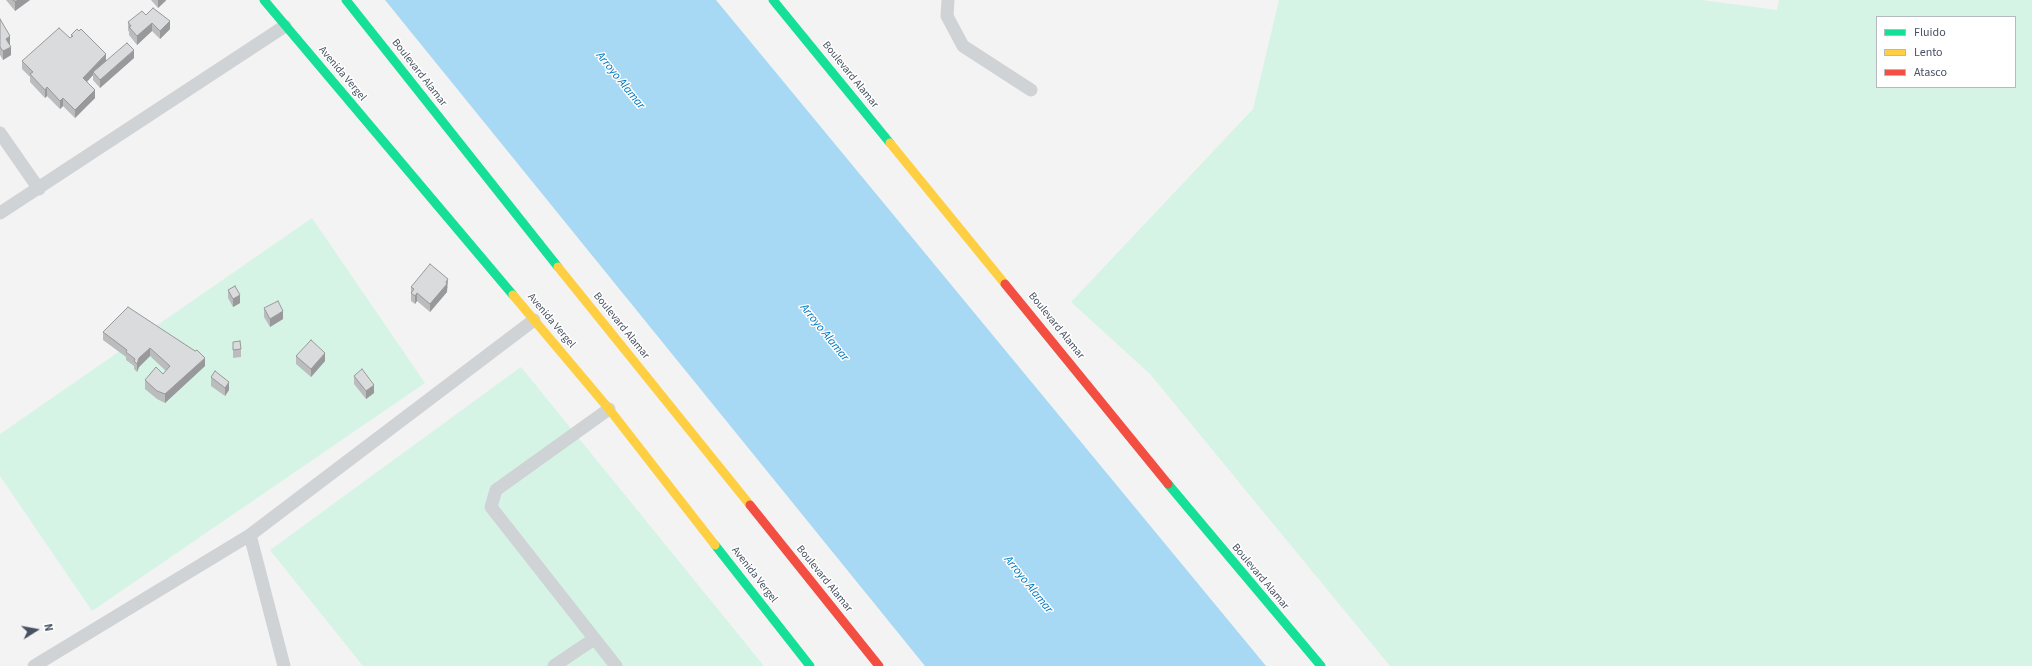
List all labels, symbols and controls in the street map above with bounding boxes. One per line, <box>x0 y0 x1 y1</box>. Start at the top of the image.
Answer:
legend <box>1876 16 2016 88</box>
text: Fluido <box>1914 24 1946 41</box>
street label: Boulevard Alamar <box>389 37 449 109</box>
street label: Boulevard Alamar <box>819 39 881 111</box>
street label: Avenida Vergel <box>315 44 369 104</box>
text: Lento <box>1914 44 1943 61</box>
water label: Arroyo Alamar <box>592 49 648 113</box>
text: Atasco <box>1914 64 1947 81</box>
street label: Boulevard Alamar <box>590 290 652 362</box>
street label: Boulevard Alamar <box>1025 290 1087 362</box>
street label: Avenida Vergel <box>524 291 578 351</box>
water label: Arroyo Alamar <box>796 301 852 365</box>
street label: Boulevard Alamar <box>1229 541 1291 613</box>
street label: Boulevard Alamar <box>793 543 855 615</box>
street label: Avenida Vergel <box>728 544 780 606</box>
water label: Arroyo Alamar <box>1000 553 1056 617</box>
north arrow <box>16 610 56 650</box>
text: N <box>40 623 56 633</box>

